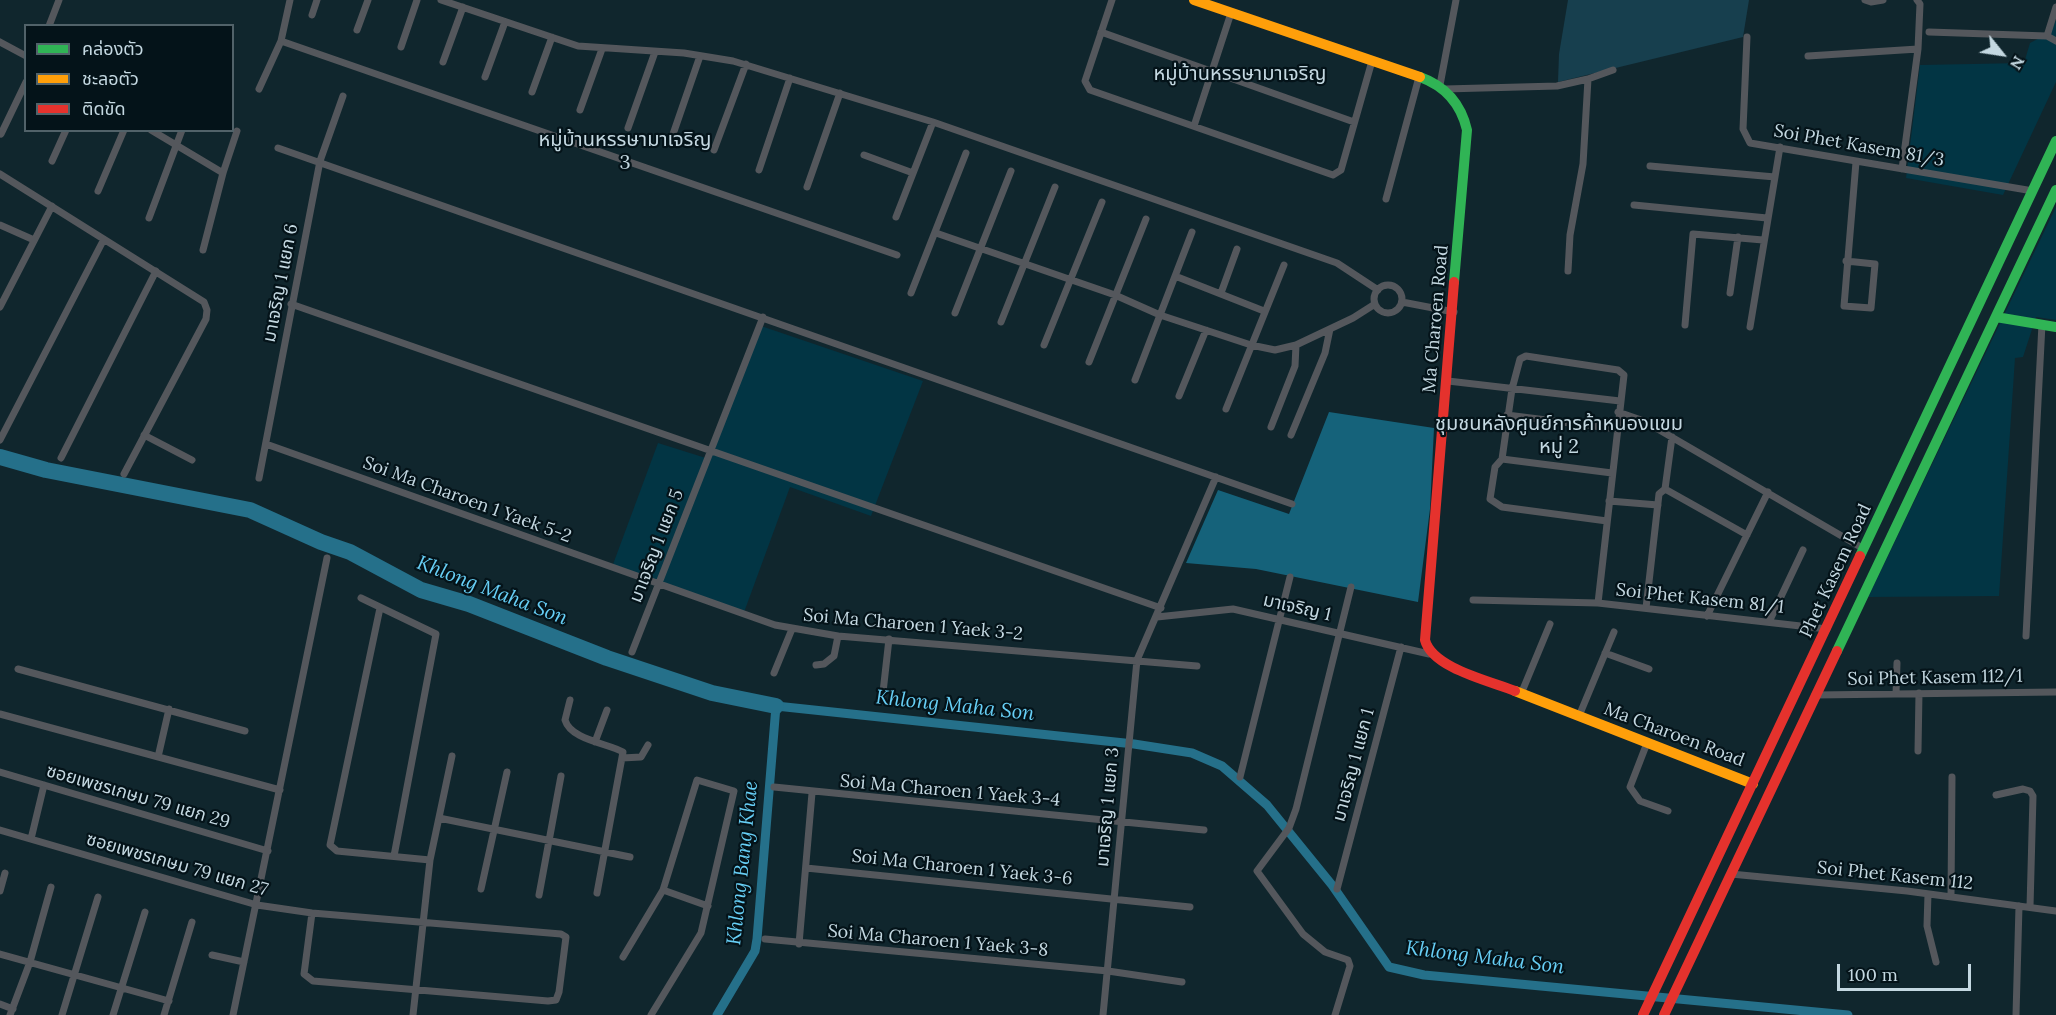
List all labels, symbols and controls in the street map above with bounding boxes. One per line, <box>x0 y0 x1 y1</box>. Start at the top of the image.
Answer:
legend <box>24 24 234 132</box>
north arrow <box>1972 24 2032 84</box>
text: คล่องตัว <box>82 37 144 60</box>
text: N <box>2006 53 2029 73</box>
district label: หมู่บ้านหรรษามาเจริญ <box>1154 62 1326 86</box>
text: ชะลอตัว <box>82 67 139 90</box>
text: ติดขัด <box>82 97 125 120</box>
street label: Soi Phet Kasem 81/3 <box>1772 120 1946 172</box>
district label: หมู่บ้านหรรษามาเจริญ 3 <box>539 128 711 175</box>
street label: มาเจริญ 1 แยก 6 <box>259 222 303 344</box>
street label: Ma Charoen Road <box>1419 244 1453 394</box>
district label: ชุมชนหลังศูนย์การค้าหนองแขม หมู่ 2 <box>1435 412 1683 459</box>
street label: Soi Ma Charoen 1 Yaek 5-2 <box>360 452 574 548</box>
street label: มาเจริญ 1 แยก 5 <box>625 486 689 606</box>
street label: Phet Kasem Road <box>1796 501 1876 641</box>
water label: Khlong Maha Son <box>413 551 571 631</box>
street label: Soi Phet Kasem 81/1 <box>1615 579 1785 619</box>
street label: มาเจริญ 1 <box>1261 590 1333 626</box>
street label: Soi Ma Charoen 1 Yaek 3-2 <box>802 605 1024 645</box>
street label: Soi Phet Kasem 112/1 <box>1847 666 2023 690</box>
water label: Khlong Maha Son <box>874 686 1036 726</box>
street label: Ma Charoen Road <box>1601 698 1747 772</box>
street label: มาเจริญ 1 แยก 1 <box>1329 706 1379 824</box>
street label: มาเจริญ 1 แยก 3 <box>1092 746 1124 868</box>
street label: ซอยเพชรเกษม 79 แยก 29 <box>44 760 232 834</box>
street label: Soi Ma Charoen 1 Yaek 3-4 <box>839 771 1061 811</box>
water label: Khlong Bang Khae <box>722 780 764 946</box>
street label: ซอยเพชรเกษม 79 แยก 27 <box>84 829 270 901</box>
street label: Soi Ma Charoen 1 Yaek 3-6 <box>851 846 1073 890</box>
street label: Soi Phet Kasem 112 <box>1816 857 1974 895</box>
street label: Soi Ma Charoen 1 Yaek 3-8 <box>827 921 1049 961</box>
water label: Khlong Maha Son <box>1404 936 1566 980</box>
scale bar <box>1840 952 1974 990</box>
text: 100 m <box>1848 963 1898 986</box>

